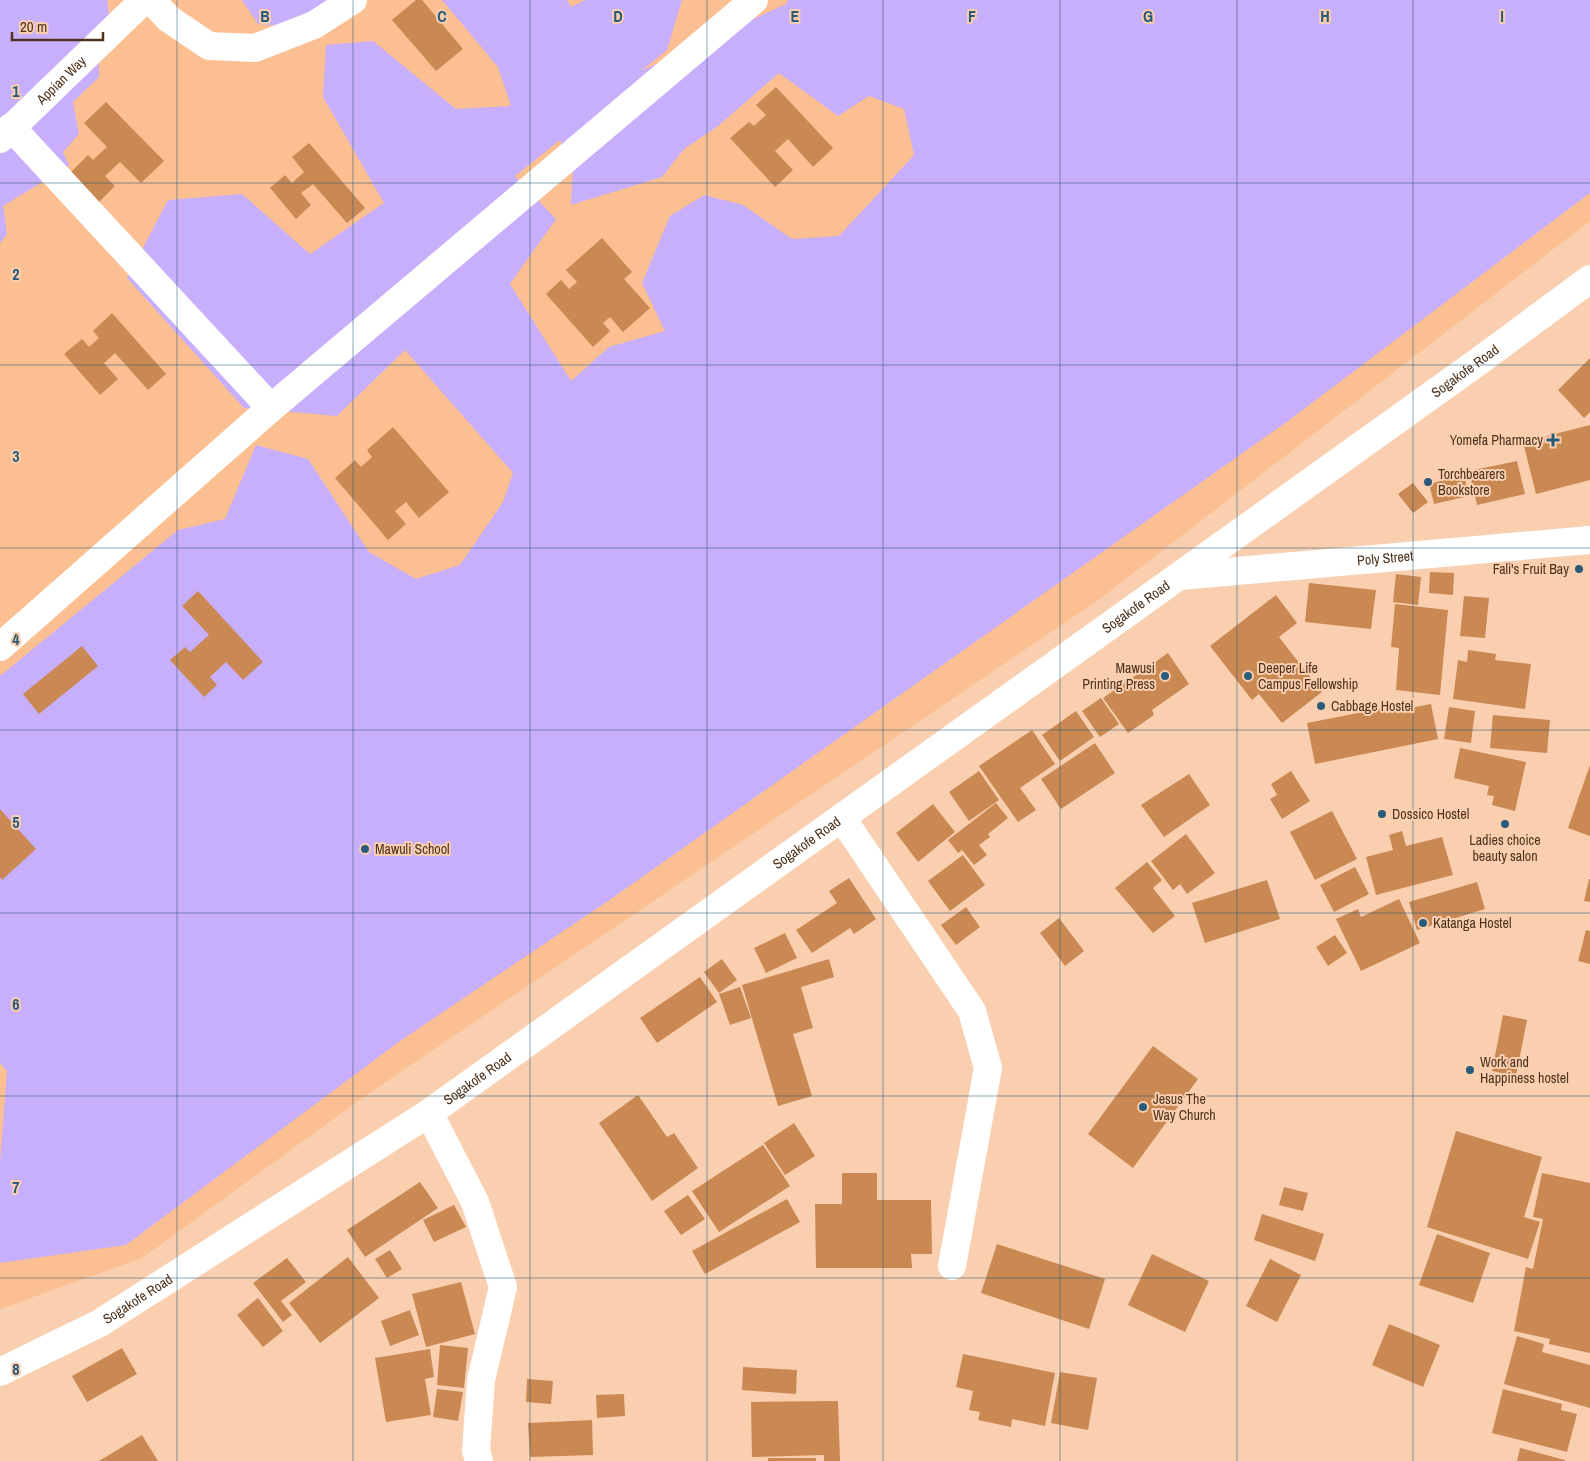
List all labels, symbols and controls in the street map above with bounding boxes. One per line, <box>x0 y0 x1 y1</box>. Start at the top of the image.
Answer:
text: B <box>260 5 270 27</box>
text: C <box>437 5 447 27</box>
text: D <box>613 5 623 27</box>
text: E <box>791 5 800 27</box>
text: F <box>968 5 976 27</box>
text: G <box>1143 5 1153 27</box>
text: H <box>1320 5 1330 27</box>
text: I <box>1500 5 1504 27</box>
scale bar <box>12 10 104 42</box>
text: 20 m <box>20 16 47 37</box>
street label: Appian Way <box>32 52 90 109</box>
text: 1 <box>12 80 20 102</box>
text: 2 <box>12 263 20 285</box>
street label: Sogakofe Road <box>1428 340 1502 401</box>
place label: Yomefa Pharmacy <box>1449 431 1543 449</box>
marker: Yomefa Pharmacy <box>1547 434 1559 446</box>
text: 3 <box>12 445 20 467</box>
place label: Torchbearers Bookstore <box>1438 465 1505 499</box>
marker: Torchbearers Bookstore <box>1422 476 1434 488</box>
street label: Poly Street <box>1356 547 1414 569</box>
place label: Fali's Fruit Bay <box>1493 560 1569 578</box>
marker: Fali's Fruit Bay <box>1573 563 1585 575</box>
street label: Sogakofe Road <box>1098 576 1173 637</box>
text: 4 <box>12 628 20 650</box>
place label: Mawusi Printing Press <box>1082 659 1155 693</box>
place label: Deeper Life Campus Fellowship <box>1258 659 1358 693</box>
marker: Mawusi Printing Press <box>1159 670 1171 682</box>
marker: Deeper Life Campus Fellowship <box>1242 670 1254 682</box>
place label: Cabbage Hostel <box>1331 697 1413 715</box>
marker: Cabbage Hostel <box>1315 700 1327 712</box>
place label: Dossico Hostel <box>1392 805 1469 823</box>
marker: Dossico Hostel <box>1376 808 1388 820</box>
text: 5 <box>12 811 20 833</box>
street label: Sogakofe Road <box>769 812 844 873</box>
marker: Ladies choice beauty salon <box>1499 818 1511 830</box>
place label: Ladies choice beauty salon <box>1469 831 1541 865</box>
place label: Mawuli School <box>375 840 450 858</box>
marker: Mawuli School <box>359 843 371 855</box>
place label: Katanga Hostel <box>1433 914 1512 932</box>
marker: Katanga Hostel <box>1417 917 1429 929</box>
text: 6 <box>12 993 20 1015</box>
street label: Sogakofe Road <box>440 1048 515 1109</box>
place label: Work and Happiness hostel <box>1480 1053 1569 1087</box>
marker: Work and Happiness hostel <box>1464 1064 1476 1076</box>
place label: Jesus The Way Church <box>1153 1090 1216 1124</box>
marker: Jesus The Way Church <box>1137 1101 1149 1113</box>
text: 7 <box>12 1176 20 1198</box>
street label: Sogakofe Road <box>99 1270 176 1328</box>
text: 8 <box>12 1358 20 1380</box>

